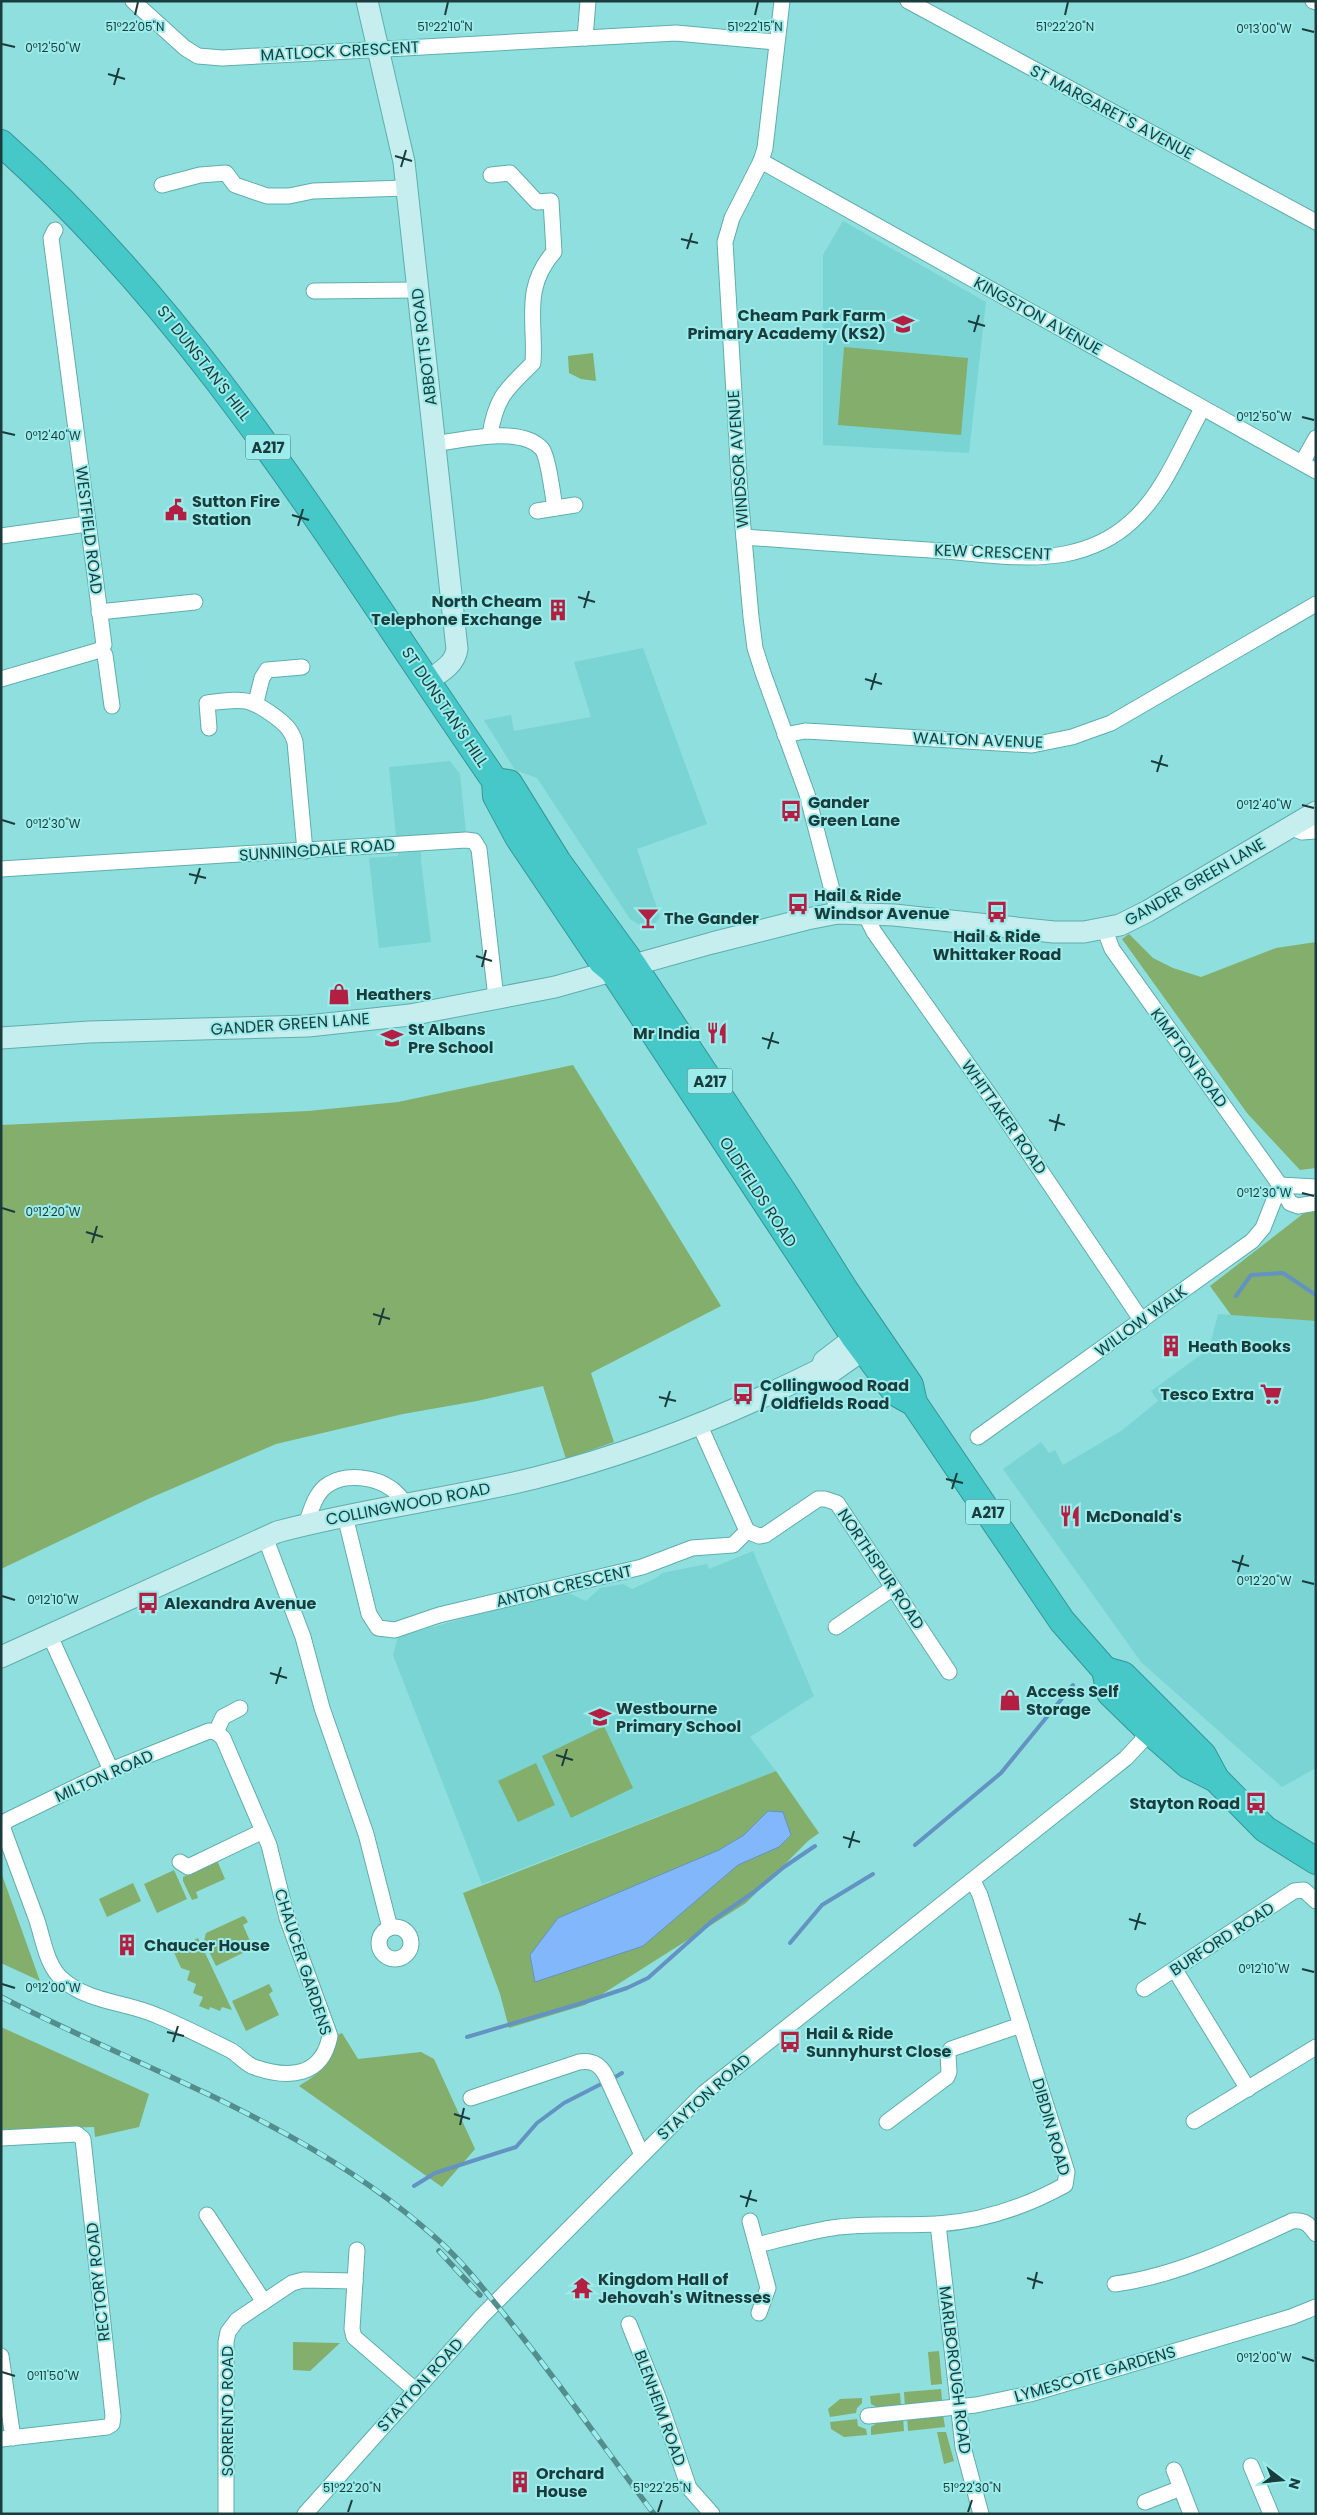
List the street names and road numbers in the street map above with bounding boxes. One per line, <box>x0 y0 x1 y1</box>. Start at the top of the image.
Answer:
street label: MATLOCK CRESCENT <box>260 35 420 67</box>
street label: ST MARGARET'S AVENUE <box>1026 59 1198 165</box>
street label: KINGSTON AVENUE <box>970 271 1106 361</box>
street label: ABBOTTS ROAD <box>405 287 443 407</box>
street label: ST DUNSTAN'S HILL <box>152 300 256 426</box>
street label: WINDSOR AVENUE <box>722 389 754 529</box>
road number: A217 <box>246 434 290 460</box>
street label: WESTFIELD ROAD <box>70 465 108 595</box>
street label: KEW CRESCENT <box>934 538 1053 566</box>
street label: ST DUNSTAN'S HILL <box>396 642 494 772</box>
street label: WALTON AVENUE <box>913 726 1043 754</box>
street label: GANDER GREEN LANE <box>1120 832 1270 932</box>
street label: SUNNINGDALE ROAD <box>238 833 396 867</box>
street label: KIMPTON ROAD <box>1145 1004 1233 1112</box>
street label: GANDER GREEN LANE <box>210 1007 370 1041</box>
street label: WHITTAKER ROAD <box>956 1055 1052 1179</box>
road number: A217 <box>688 1068 732 1094</box>
street label: OLDFIELDS ROAD <box>714 1132 802 1252</box>
street label: WILLOW WALK <box>1090 1279 1192 1362</box>
street label: COLLINGWOOD ROAD <box>324 1477 492 1531</box>
road number: A217 <box>966 1500 1010 1524</box>
street label: NORTHSPUR ROAD <box>832 1504 930 1634</box>
street label: ANTON CRESCENT <box>494 1559 635 1613</box>
street label: MILTON ROAD <box>51 1744 157 1808</box>
street label: CHAUCER GARDENS <box>268 1886 338 2038</box>
street label: BURFORD ROAD <box>1165 1896 1279 1982</box>
street label: STAYTON ROAD <box>652 2049 756 2145</box>
street label: DIBDIN ROAD <box>1026 2076 1076 2178</box>
street label: RECTORY ROAD <box>80 2221 116 2343</box>
street label: MARLBOROUGH ROAD <box>933 2285 977 2455</box>
street label: STAYTON ROAD <box>372 2333 468 2437</box>
street label: LYMESCOTE GARDENS <box>1012 2340 1178 2408</box>
street label: SORRENTO ROAD <box>216 2346 239 2476</box>
street label: BLENHEIM ROAD <box>628 2347 692 2469</box>

